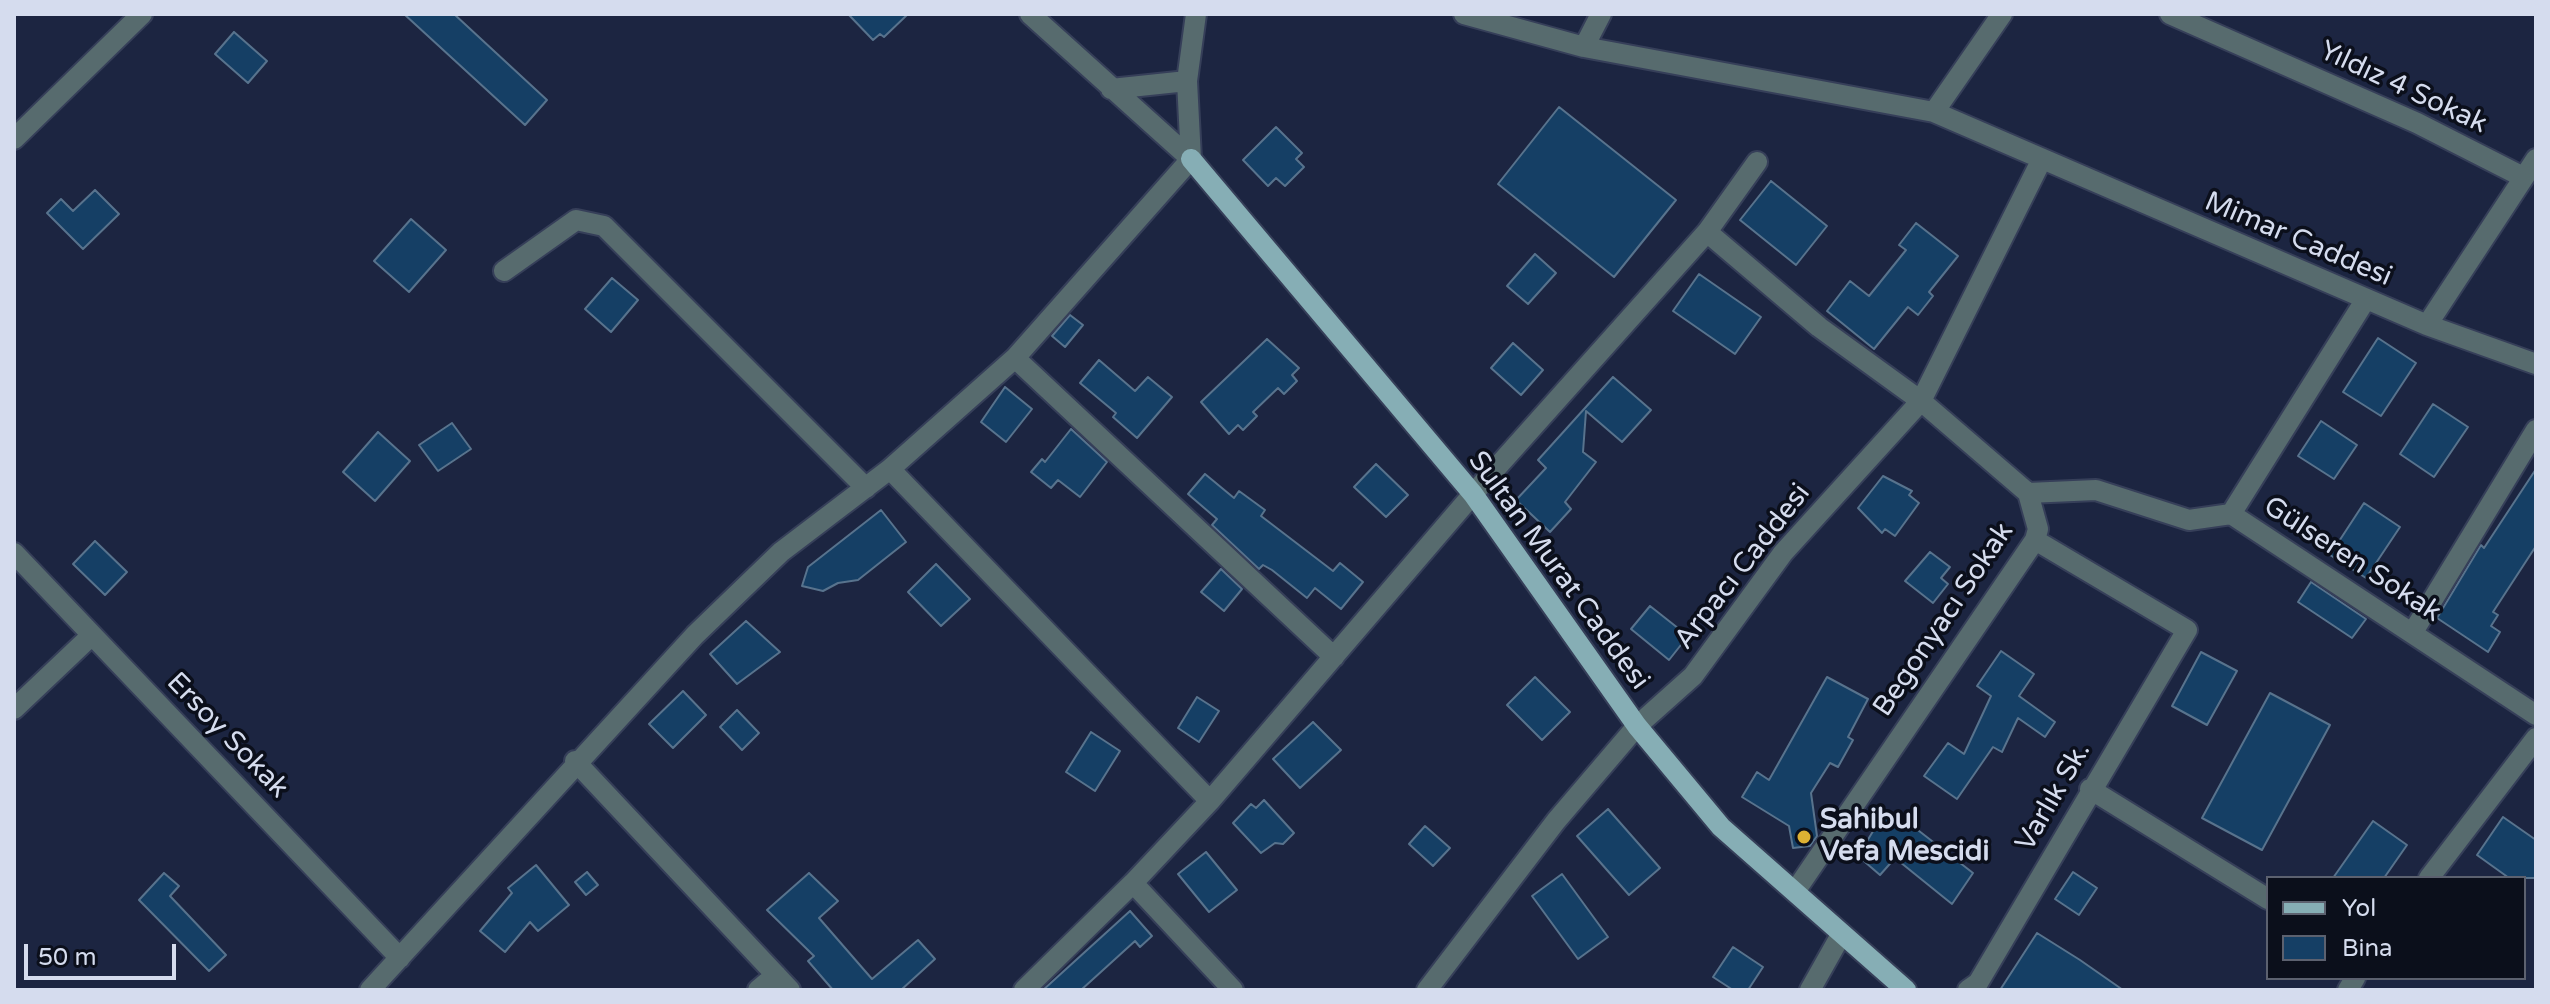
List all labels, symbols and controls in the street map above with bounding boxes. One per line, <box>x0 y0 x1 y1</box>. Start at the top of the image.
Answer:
street label: Yıldız 4 Sokak <box>2314 35 2492 141</box>
street label: Mimar Caddesi <box>2199 185 2397 295</box>
street label: Sultan Murat Caddesi <box>1460 445 1656 697</box>
street label: Arpacı Caddesi <box>1668 478 1818 656</box>
street label: Gülseren Sokak <box>2257 490 2447 630</box>
street label: Begonyacı Sokak <box>1867 517 2021 723</box>
street label: Ersoy Sokak <box>159 666 295 806</box>
street label: Varlık Sk. <box>2009 736 2099 858</box>
place label: Sahibul Vefa Mescidi <box>1820 804 1989 870</box>
marker: Sahibul Vefa Mescidi <box>1795 828 1813 846</box>
legend <box>2266 876 2526 980</box>
text: Yol <box>2342 894 2376 923</box>
scale bar <box>28 928 180 978</box>
text: Bina <box>2342 934 2393 963</box>
text: 50 m <box>38 943 96 972</box>

